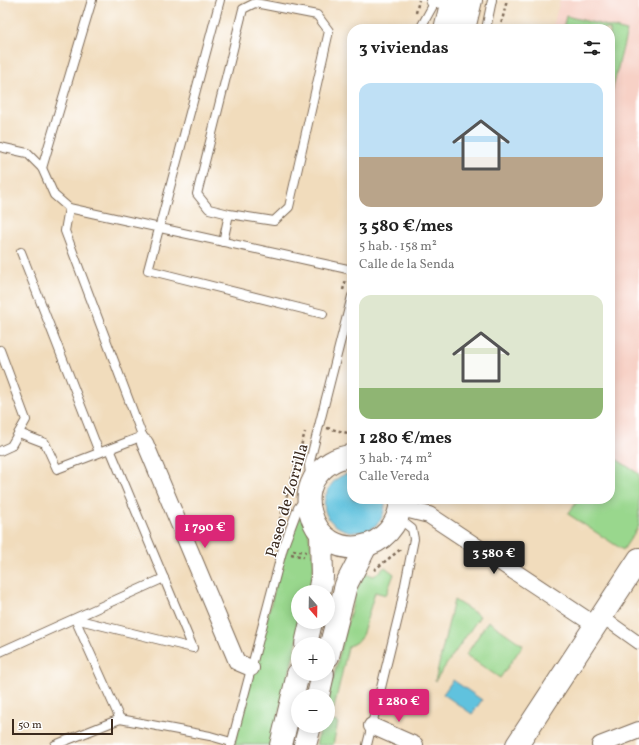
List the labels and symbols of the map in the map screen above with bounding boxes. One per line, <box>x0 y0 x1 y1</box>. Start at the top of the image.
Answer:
street label: Paseo de Zorrilla <box>261 441 315 560</box>
pin: 1 790 € <box>168 515 242 549</box>
pin: 3 580 € <box>457 541 531 575</box>
north arrow <box>291 585 335 629</box>
pin: 1 280 € <box>362 689 436 723</box>
scale bar <box>12 717 113 736</box>

